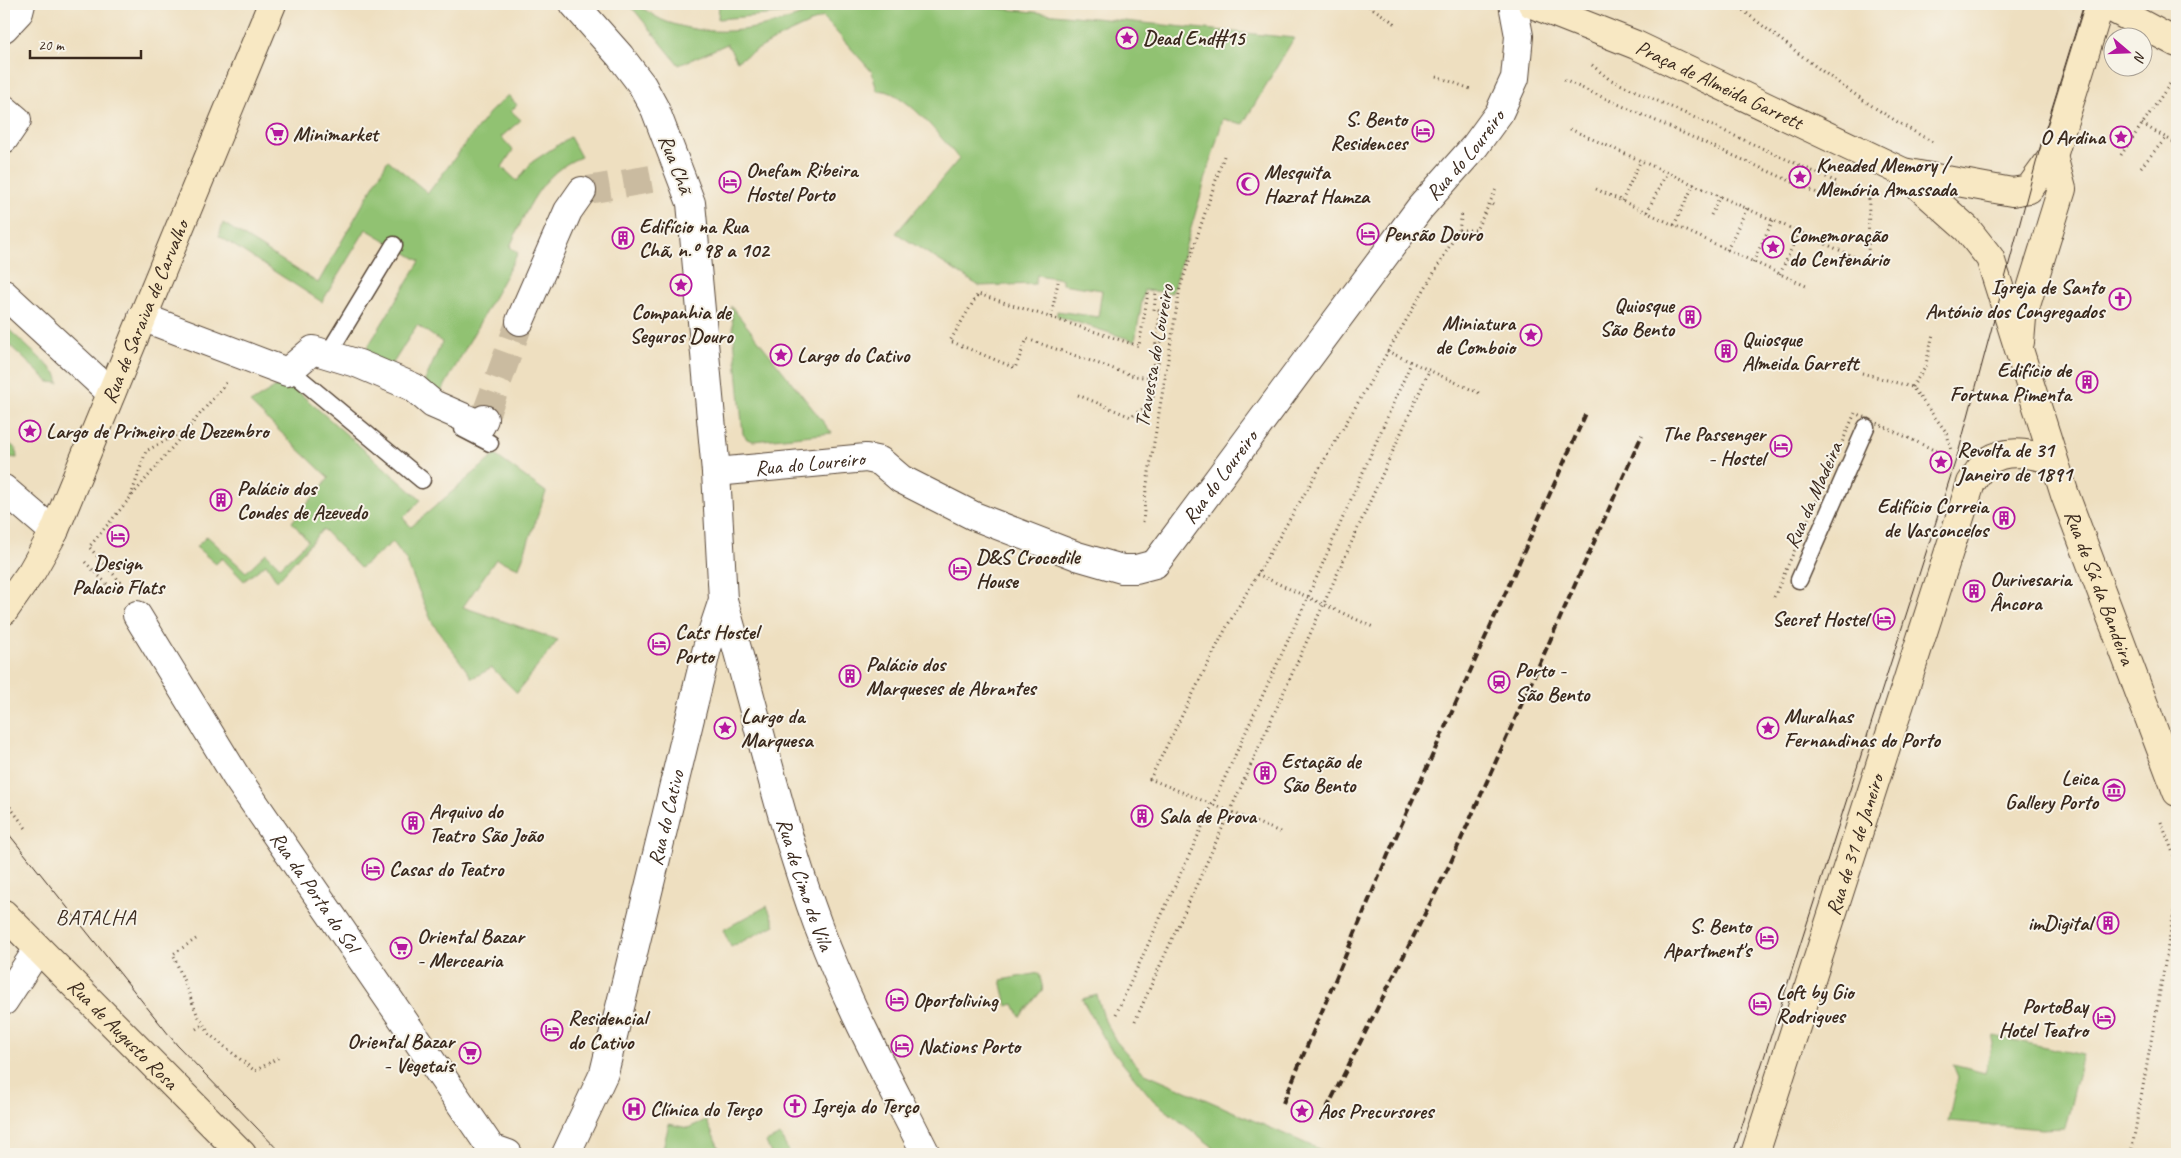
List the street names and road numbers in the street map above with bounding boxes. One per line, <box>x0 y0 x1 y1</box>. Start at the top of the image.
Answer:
street label: Praça de Almeida Garrett <box>1632 34 1809 136</box>
street label: Rua do Loureiro <box>1420 102 1512 206</box>
street label: Rua Chã <box>653 131 700 200</box>
street label: Rua de Saraiva de Carvalho <box>96 214 195 407</box>
street label: Travessa do Loureiro <box>1129 281 1180 429</box>
street label: Rua do Loureiro <box>1176 423 1265 529</box>
street label: Rua da Madeira <box>1778 436 1849 552</box>
street label: Rua do Loureiro <box>754 445 868 481</box>
street label: Rua de Sá da Bandeira <box>2059 507 2141 670</box>
street label: Rua do Cativo <box>642 766 690 868</box>
street label: Rua de 31 de Janeiro <box>1820 769 1890 918</box>
street label: Rua de Cimo de Vila <box>771 815 840 956</box>
street label: Rua da Porta do Sol <box>265 826 367 960</box>
street label: Rua de Augusto Rosa <box>62 973 185 1096</box>

